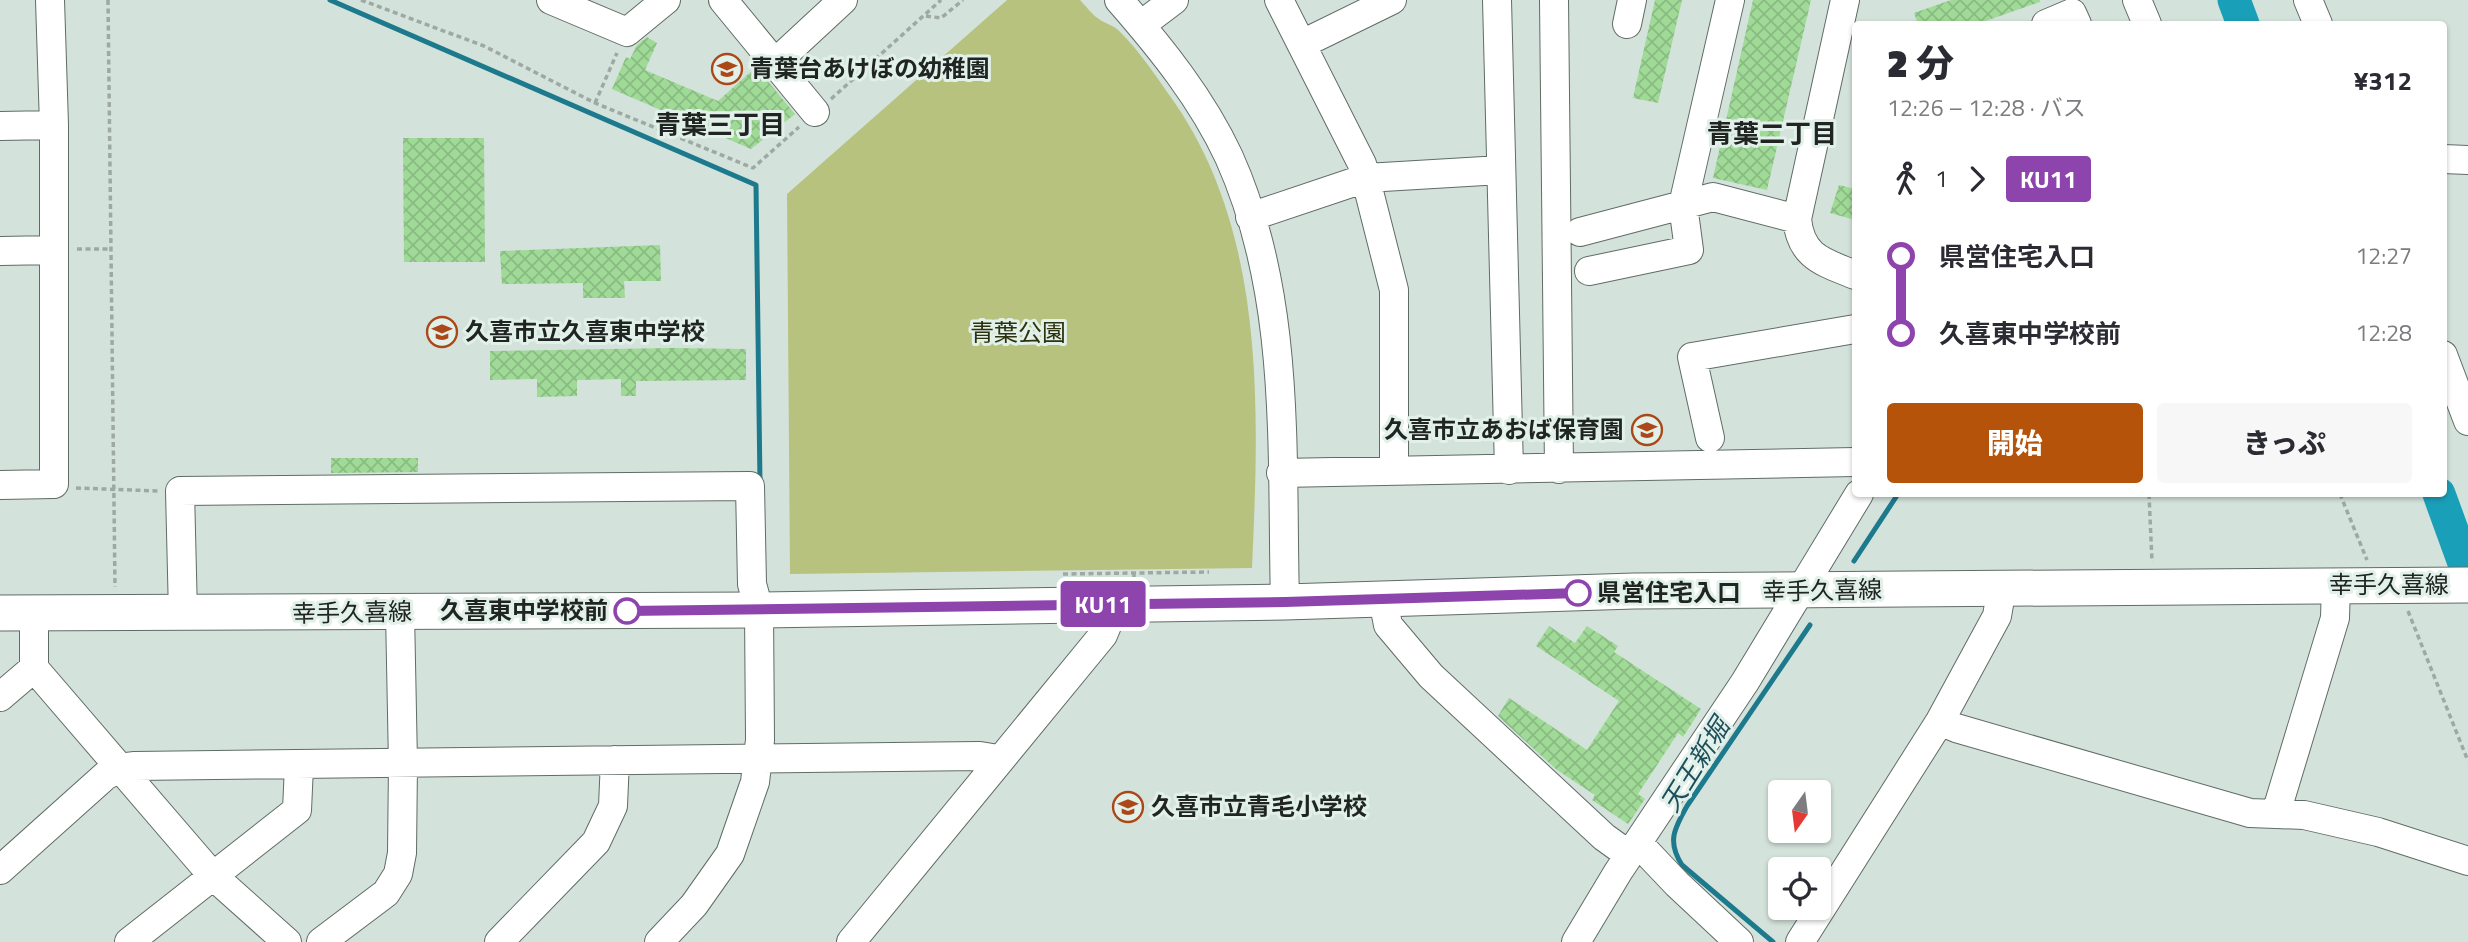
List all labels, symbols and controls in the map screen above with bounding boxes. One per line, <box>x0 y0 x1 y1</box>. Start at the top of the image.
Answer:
text: 2 分 <box>1887 34 1954 92</box>
place label: 青葉台あけぼの幼稚園 <box>750 50 990 86</box>
school or university icon: 青葉台あけぼの幼稚園 <box>710 52 744 86</box>
text: ¥312 <box>2354 61 2412 100</box>
text: 12:26 – 12:28 · バス <box>1887 90 2086 125</box>
district label: 青葉三丁目 <box>655 105 785 144</box>
district label: 青葉二丁目 <box>1707 114 1837 153</box>
icon: walk <box>1887 160 1925 198</box>
icon: forward <box>1958 160 1996 198</box>
text: 1 <box>1935 161 1948 196</box>
text: KU11 <box>2020 161 2077 197</box>
text: 県営住宅入口 <box>1939 237 2095 276</box>
text: 12:27 <box>2355 238 2412 273</box>
place label: 久喜市立久喜東中学校 <box>465 313 705 349</box>
park label: 青葉公園 <box>970 314 1066 350</box>
text: 久喜東中学校前 <box>1939 314 2121 353</box>
school or university icon: 久喜市立久喜東中学校 <box>425 315 459 349</box>
text: 12:28 <box>2355 315 2412 350</box>
button: 開始 <box>1887 403 2143 483</box>
button: きっぷ <box>2157 403 2412 483</box>
place label: 久喜市立あおば保育園 <box>1384 411 1624 447</box>
school or university icon: 久喜市立あおば保育園 <box>1630 413 1664 447</box>
street label: 幸手久喜線 <box>2329 566 2449 602</box>
street label: 幸手久喜線 <box>1762 571 1882 609</box>
place label: 県営住宅入口 <box>1597 574 1741 610</box>
marker: 県営住宅入口 <box>1565 580 1591 606</box>
line badge: KU11 <box>1054 581 1152 627</box>
text: KU11 <box>1075 586 1131 622</box>
place label: 久喜東中学校前 <box>440 592 608 628</box>
street label: 幸手久喜線 <box>292 593 412 631</box>
marker: 久喜東中学校前 <box>614 598 640 624</box>
water label: 天王新堀 <box>1650 707 1741 819</box>
north arrow <box>1768 780 1830 844</box>
map controls <box>1768 780 1831 920</box>
place label: 久喜市立青毛小学校 <box>1151 788 1367 824</box>
school or university icon: 久喜市立青毛小学校 <box>1111 790 1145 824</box>
button: locate <box>1768 857 1831 920</box>

